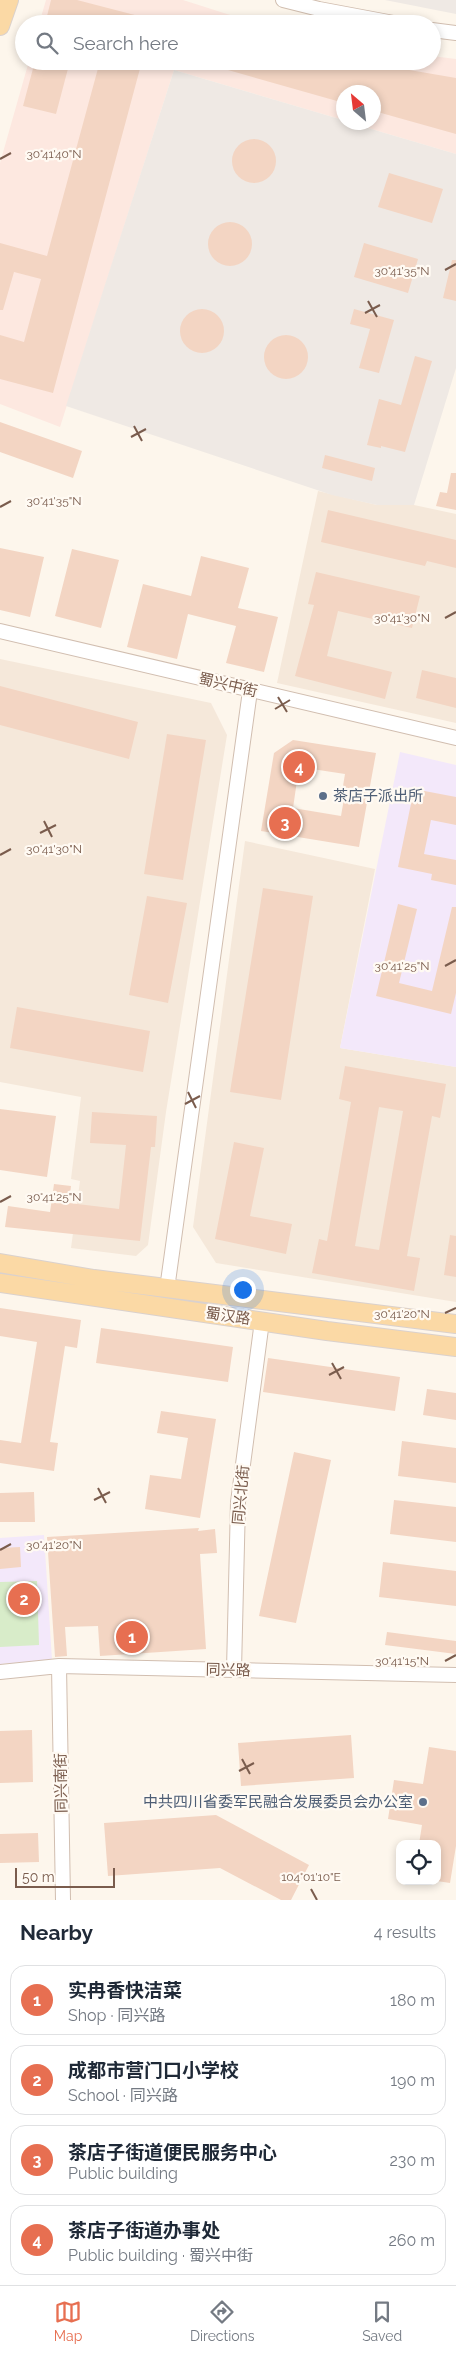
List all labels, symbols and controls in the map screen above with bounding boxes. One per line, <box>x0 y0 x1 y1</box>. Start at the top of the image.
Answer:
search box <box>15 15 441 70</box>
icon: search <box>33 29 61 57</box>
text: Search here <box>73 32 179 54</box>
north arrow <box>336 85 381 130</box>
text: 30°41'40"N <box>26 147 82 161</box>
text: 30°41'35"N <box>374 264 430 278</box>
text: 30°41'35"N <box>26 494 82 508</box>
text: 30°41'30"N <box>374 611 430 625</box>
street label: 蜀兴中街 <box>197 669 259 701</box>
pin: 4 <box>283 748 315 786</box>
place label: 茶店子派出所 <box>333 787 423 805</box>
marker: 茶店子派出所 <box>317 790 329 802</box>
pin: 3 <box>269 804 301 842</box>
text: 30°41'30"N <box>26 842 82 856</box>
text: 30°41'25"N <box>374 959 430 973</box>
text: 30°41'25"N <box>26 1190 82 1204</box>
your location <box>230 1277 256 1303</box>
street label: 蜀汉路 <box>204 1304 252 1328</box>
text: 30°41'20"N <box>374 1307 430 1321</box>
street label: 同兴北街 <box>229 1464 253 1526</box>
text: 30°41'20"N <box>26 1538 82 1552</box>
pin: 2 <box>8 1580 40 1618</box>
pin: 1 <box>116 1618 148 1656</box>
text: 30°41'15"N <box>375 1654 429 1668</box>
street label: 同兴路 <box>205 1661 251 1679</box>
street label: 同兴南街 <box>51 1753 71 1813</box>
place label: 中共四川省委军民融合发展委员会办公室 <box>143 1793 413 1811</box>
marker: 中共四川省委军民融合发展委员会办公室 <box>417 1796 429 1808</box>
map controls <box>396 1840 441 1885</box>
button: locate <box>396 1840 441 1885</box>
scale bar <box>15 1865 115 1888</box>
text: 50 m <box>22 1869 55 1885</box>
text: 104°01'10"E <box>281 1870 341 1884</box>
text: Nearby <box>20 1920 93 1945</box>
text: 4 results <box>374 1923 436 1942</box>
text: 实冉香快洁菜 <box>68 1979 182 2001</box>
text: 1 <box>33 1991 41 2010</box>
text: 180 m <box>390 1991 435 2010</box>
text: Shop · 同兴路 <box>68 2006 166 2025</box>
text: 成都市营门口小学校 <box>68 2059 239 2081</box>
text: 2 <box>32 2071 42 2090</box>
text: 190 m <box>390 2071 435 2090</box>
text: School · 同兴路 <box>68 2086 178 2105</box>
text: 茶店子街道便民服务中心 <box>68 2141 277 2163</box>
text: 3 <box>33 2151 41 2170</box>
text: 230 m <box>390 2151 435 2170</box>
text: Public building <box>68 2164 178 2183</box>
text: 茶店子街道办事处 <box>68 2219 220 2241</box>
text: 4 <box>32 2231 42 2250</box>
text: 260 m <box>388 2231 435 2250</box>
text: Public building · 蜀兴中街 <box>68 2246 253 2265</box>
tab: Map <box>54 2298 82 2344</box>
tab: Directions <box>190 2298 255 2344</box>
tab: Saved <box>362 2298 402 2344</box>

